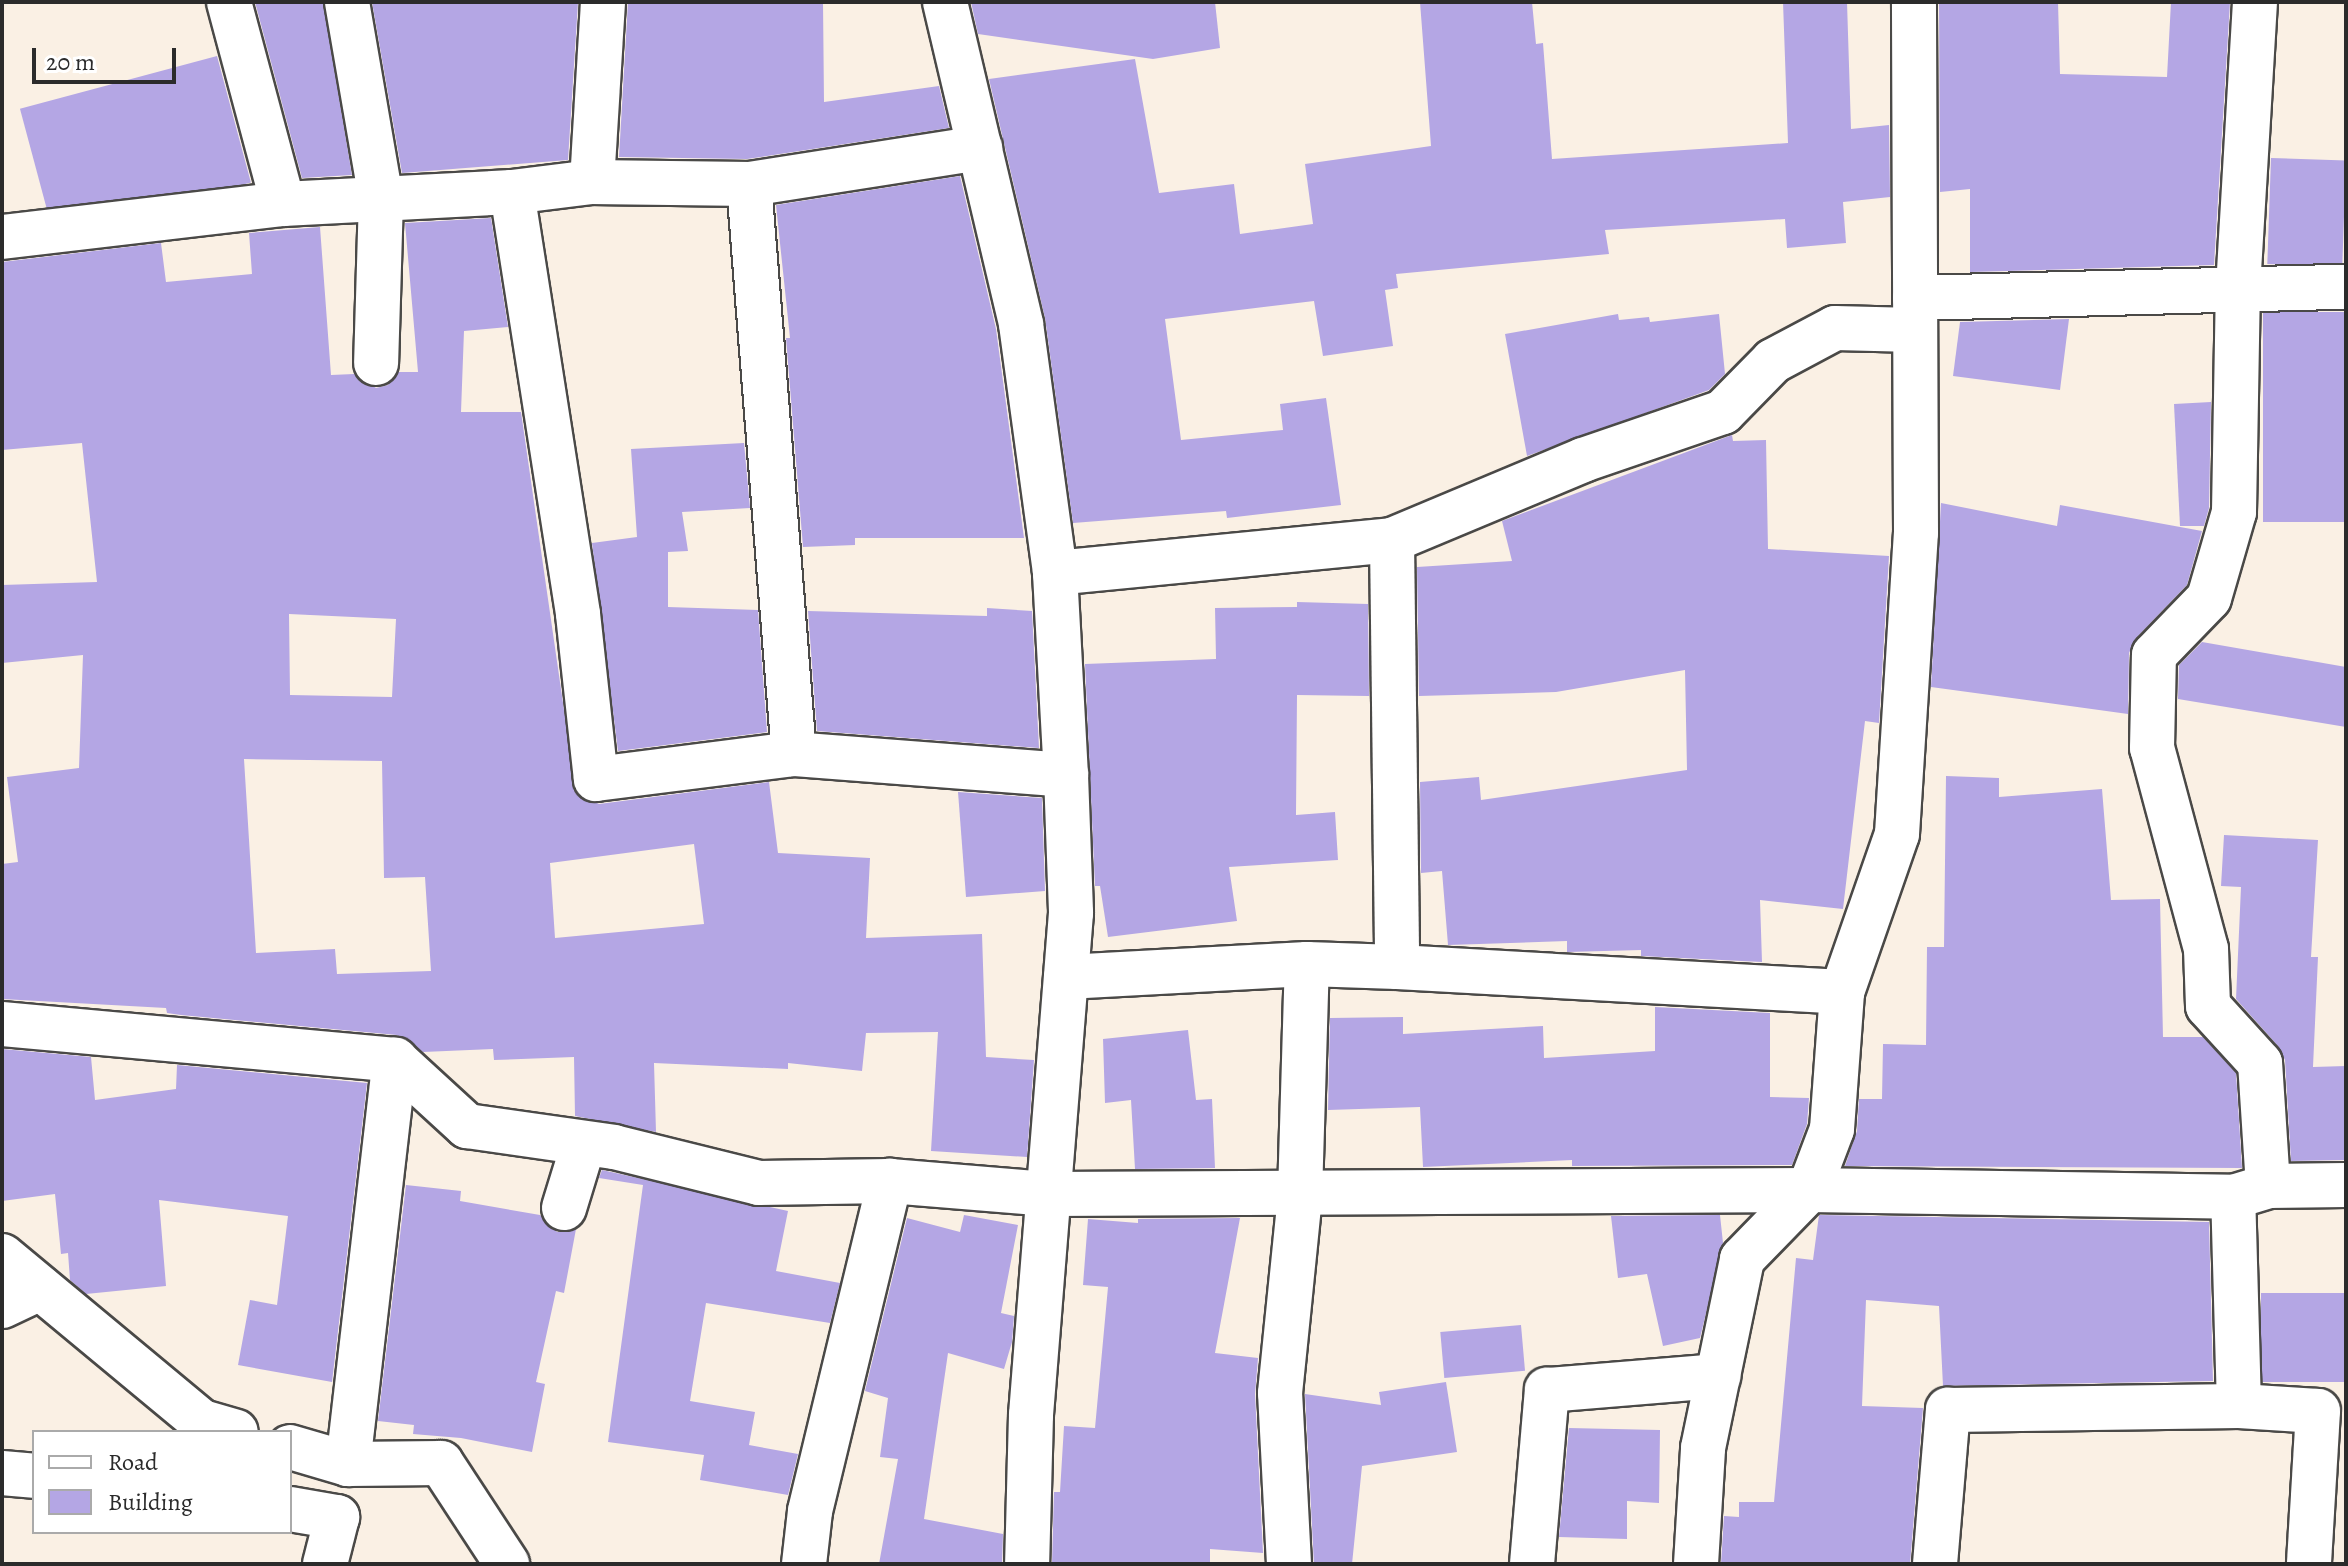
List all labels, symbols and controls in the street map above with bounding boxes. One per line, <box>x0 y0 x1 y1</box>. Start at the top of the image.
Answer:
scale bar <box>36 32 180 82</box>
text: 20 m <box>46 46 95 78</box>
legend <box>32 1430 292 1534</box>
text: Road <box>108 1446 158 1478</box>
text: Building <box>108 1486 193 1518</box>

